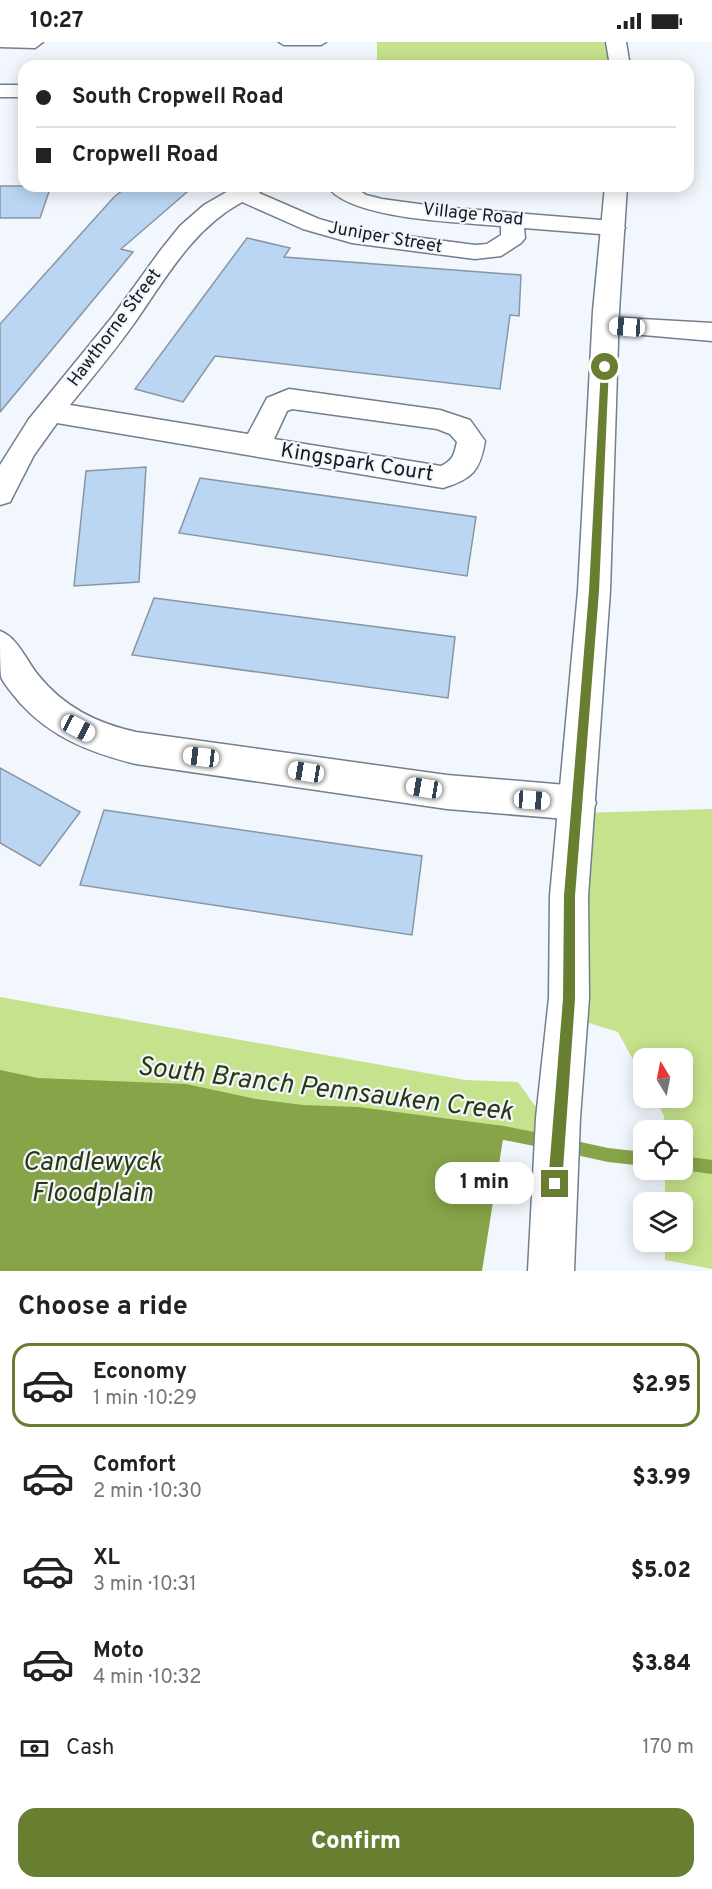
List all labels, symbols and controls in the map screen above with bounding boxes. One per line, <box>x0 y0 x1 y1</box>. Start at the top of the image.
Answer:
text: 10:27 <box>30 8 84 35</box>
text: South Cropwell Road <box>72 84 284 111</box>
text: Cropwell Road <box>72 142 218 169</box>
street label: Village Road <box>422 198 524 232</box>
street label: Juniper Street <box>326 217 444 259</box>
street label: Hawthorne Street <box>63 264 167 392</box>
car <box>608 317 646 337</box>
route start <box>591 353 618 380</box>
street label: Kingspark Court <box>279 438 435 488</box>
car <box>58 712 98 744</box>
car <box>182 746 220 768</box>
car <box>287 760 325 784</box>
car <box>405 776 443 800</box>
car <box>513 790 551 810</box>
north arrow <box>633 1048 693 1108</box>
map controls <box>633 1048 693 1252</box>
water label: South Branch Pennsauken Creek <box>135 1050 516 1130</box>
button: locate <box>633 1120 693 1180</box>
water label: Candlewyck Floodplain <box>22 1146 163 1211</box>
callout: 1 min <box>435 1163 534 1205</box>
text: 1 min <box>460 1170 509 1196</box>
route end <box>541 1170 568 1197</box>
button: layers <box>633 1192 693 1252</box>
text: Choose a ride <box>18 1290 188 1324</box>
icon: car <box>21 1358 75 1412</box>
text: Economy <box>93 1359 187 1386</box>
text: $2.95 <box>632 1372 691 1399</box>
text: 1 min · 10:29 <box>93 1386 197 1412</box>
icon: car <box>21 1451 75 1505</box>
text: Comfort <box>93 1452 176 1479</box>
text: $3.99 <box>632 1465 691 1492</box>
text: 2 min · 10:30 <box>93 1479 202 1505</box>
icon: car <box>21 1544 75 1598</box>
text: XL <box>93 1545 120 1572</box>
text: $5.02 <box>631 1558 691 1585</box>
text: 3 min · 10:31 <box>93 1572 197 1598</box>
icon: car <box>21 1637 75 1691</box>
text: Moto <box>93 1638 144 1665</box>
text: $3.84 <box>631 1651 691 1678</box>
text: 4 min · 10:32 <box>93 1665 201 1691</box>
icon: cash <box>18 1732 51 1765</box>
text: Cash <box>66 1735 115 1762</box>
text: 170 m <box>642 1735 694 1761</box>
button: Confirm <box>18 1808 694 1877</box>

